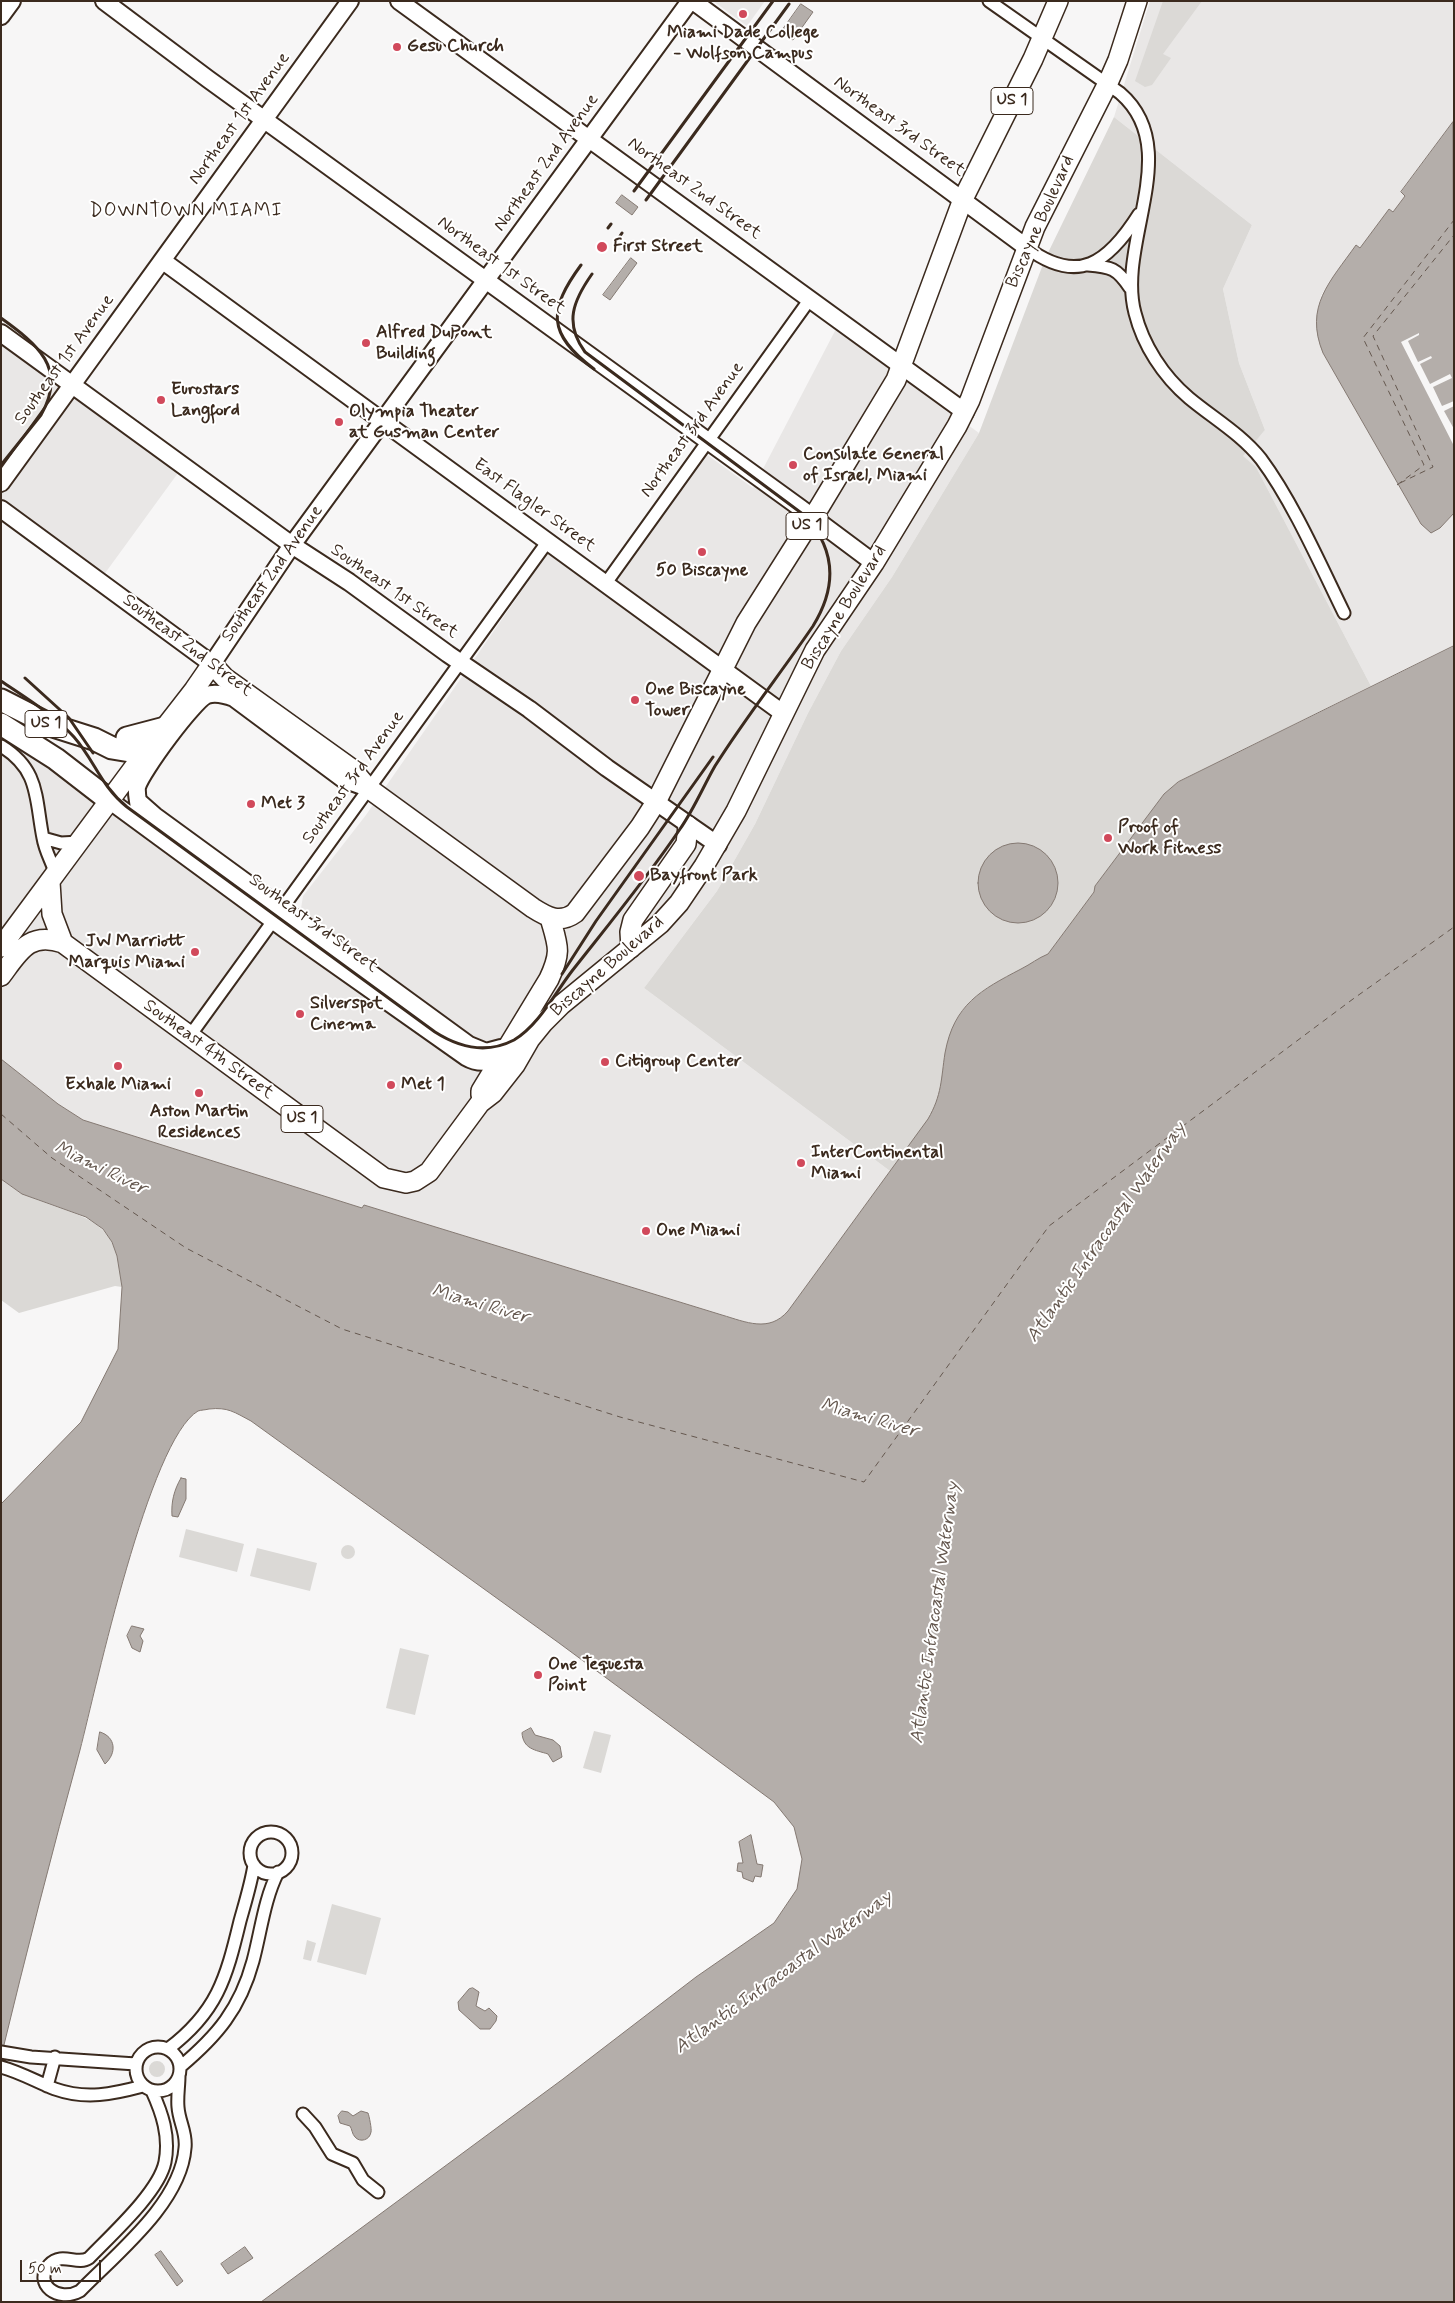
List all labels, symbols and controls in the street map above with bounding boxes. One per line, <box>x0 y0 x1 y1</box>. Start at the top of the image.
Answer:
marker: Miami Dade College - Wolfson Campus <box>737 8 749 20</box>
place label: Miami Dade College - Wolfson Campus <box>667 22 819 64</box>
place label: Gesu Church <box>407 36 504 58</box>
marker: Gesu Church <box>391 41 403 53</box>
street label: Northeast 1st Avenue <box>185 49 295 189</box>
street label: Northeast 3rd Street <box>829 72 969 182</box>
road number: US 1 <box>991 88 1033 114</box>
street label: Northeast 2nd Avenue <box>490 90 604 236</box>
street label: Northeast 2nd Street <box>623 133 765 245</box>
street label: Biscayne Boulevard <box>1002 152 1080 292</box>
district label: DOWNTOWN MIAMI <box>91 201 281 223</box>
street label: Northeast 1st Street <box>433 212 569 320</box>
place label: First Street <box>613 236 703 258</box>
marker: First Street <box>595 240 609 254</box>
street label: Southeast 1st Avenue <box>10 291 120 429</box>
place label: Alfred DuPont Building <box>376 322 492 364</box>
marker: Alfred DuPont Building <box>360 337 372 349</box>
street label: Northeast 3rd Avenue <box>637 358 749 502</box>
place label: Eurostars Langford <box>171 379 240 422</box>
marker: Eurostars Langford <box>155 394 167 406</box>
place label: Olympia Theater at Gusman Center <box>349 401 499 444</box>
marker: Olympia Theater at Gusman Center <box>333 416 345 428</box>
place label: Consulate General of Israel, Miami <box>803 444 944 486</box>
street label: East Flagler Street <box>469 454 599 558</box>
marker: Consulate General of Israel, Miami <box>787 459 799 471</box>
street label: Southeast 2nd Avenue <box>218 501 328 647</box>
road number: US 1 <box>786 512 828 540</box>
street label: Southeast 1st Street <box>326 540 462 644</box>
street label: Biscayne Boulevard <box>798 542 892 674</box>
marker: 50 Biscayne <box>696 546 708 558</box>
place label: 50 Biscayne <box>656 560 748 582</box>
street label: Southeast 2nd Street <box>118 590 256 702</box>
place label: One Biscayne Tower <box>645 679 746 722</box>
marker: One Biscayne Tower <box>629 694 641 706</box>
street label: Southeast 3rd Avenue <box>298 707 410 849</box>
road number: US 1 <box>25 711 67 738</box>
place label: Met 3 <box>261 793 305 815</box>
marker: Met 3 <box>245 798 257 810</box>
place label: Proof of Work Fitness <box>1118 817 1222 860</box>
marker: Proof of Work Fitness <box>1102 832 1114 844</box>
place label: Bayfront Park <box>650 865 758 887</box>
marker: Bayfront Park <box>632 869 646 883</box>
street label: Southeast 3rd Street <box>244 870 382 978</box>
street label: Biscayne Boulevard <box>547 912 669 1022</box>
place label: JW Marriott Marquis Miami <box>69 931 185 974</box>
marker: JW Marriott Marquis Miami <box>189 946 201 958</box>
place label: Silverspot Cinema <box>310 993 383 1036</box>
street label: Southeast 4th Street <box>139 995 277 1105</box>
marker: Silverspot Cinema <box>294 1008 306 1020</box>
place label: Citigroup Center <box>615 1051 742 1073</box>
marker: Citigroup Center <box>599 1056 611 1068</box>
marker: Exhale Miami <box>112 1060 124 1072</box>
place label: Exhale Miami <box>65 1074 171 1096</box>
place label: Met 1 <box>401 1074 445 1096</box>
marker: Met 1 <box>385 1079 397 1091</box>
marker: Aston Martin Residences <box>193 1087 205 1099</box>
place label: Aston Martin Residences <box>150 1101 248 1144</box>
road number: US 1 <box>281 1106 323 1132</box>
water label: Atlantic Intracoastal Waterway <box>1022 1119 1192 1347</box>
water label: Miami River <box>50 1137 150 1201</box>
place label: InterContinental Miami <box>811 1142 943 1184</box>
marker: InterContinental Miami <box>795 1157 807 1169</box>
place label: One Miami <box>656 1220 740 1242</box>
marker: One Miami <box>640 1225 652 1237</box>
water label: Miami River <box>429 1280 531 1330</box>
water label: Miami River <box>818 1394 920 1444</box>
water label: Atlantic Intracoastal Waterway <box>906 1481 966 1745</box>
place label: One Tequesta Point <box>548 1654 644 1696</box>
marker: One Tequesta Point <box>532 1669 544 1681</box>
water label: Atlantic Intracoastal Waterway <box>671 1886 897 2060</box>
scale bar <box>22 2250 104 2282</box>
text: 50 m <box>28 2259 62 2279</box>

